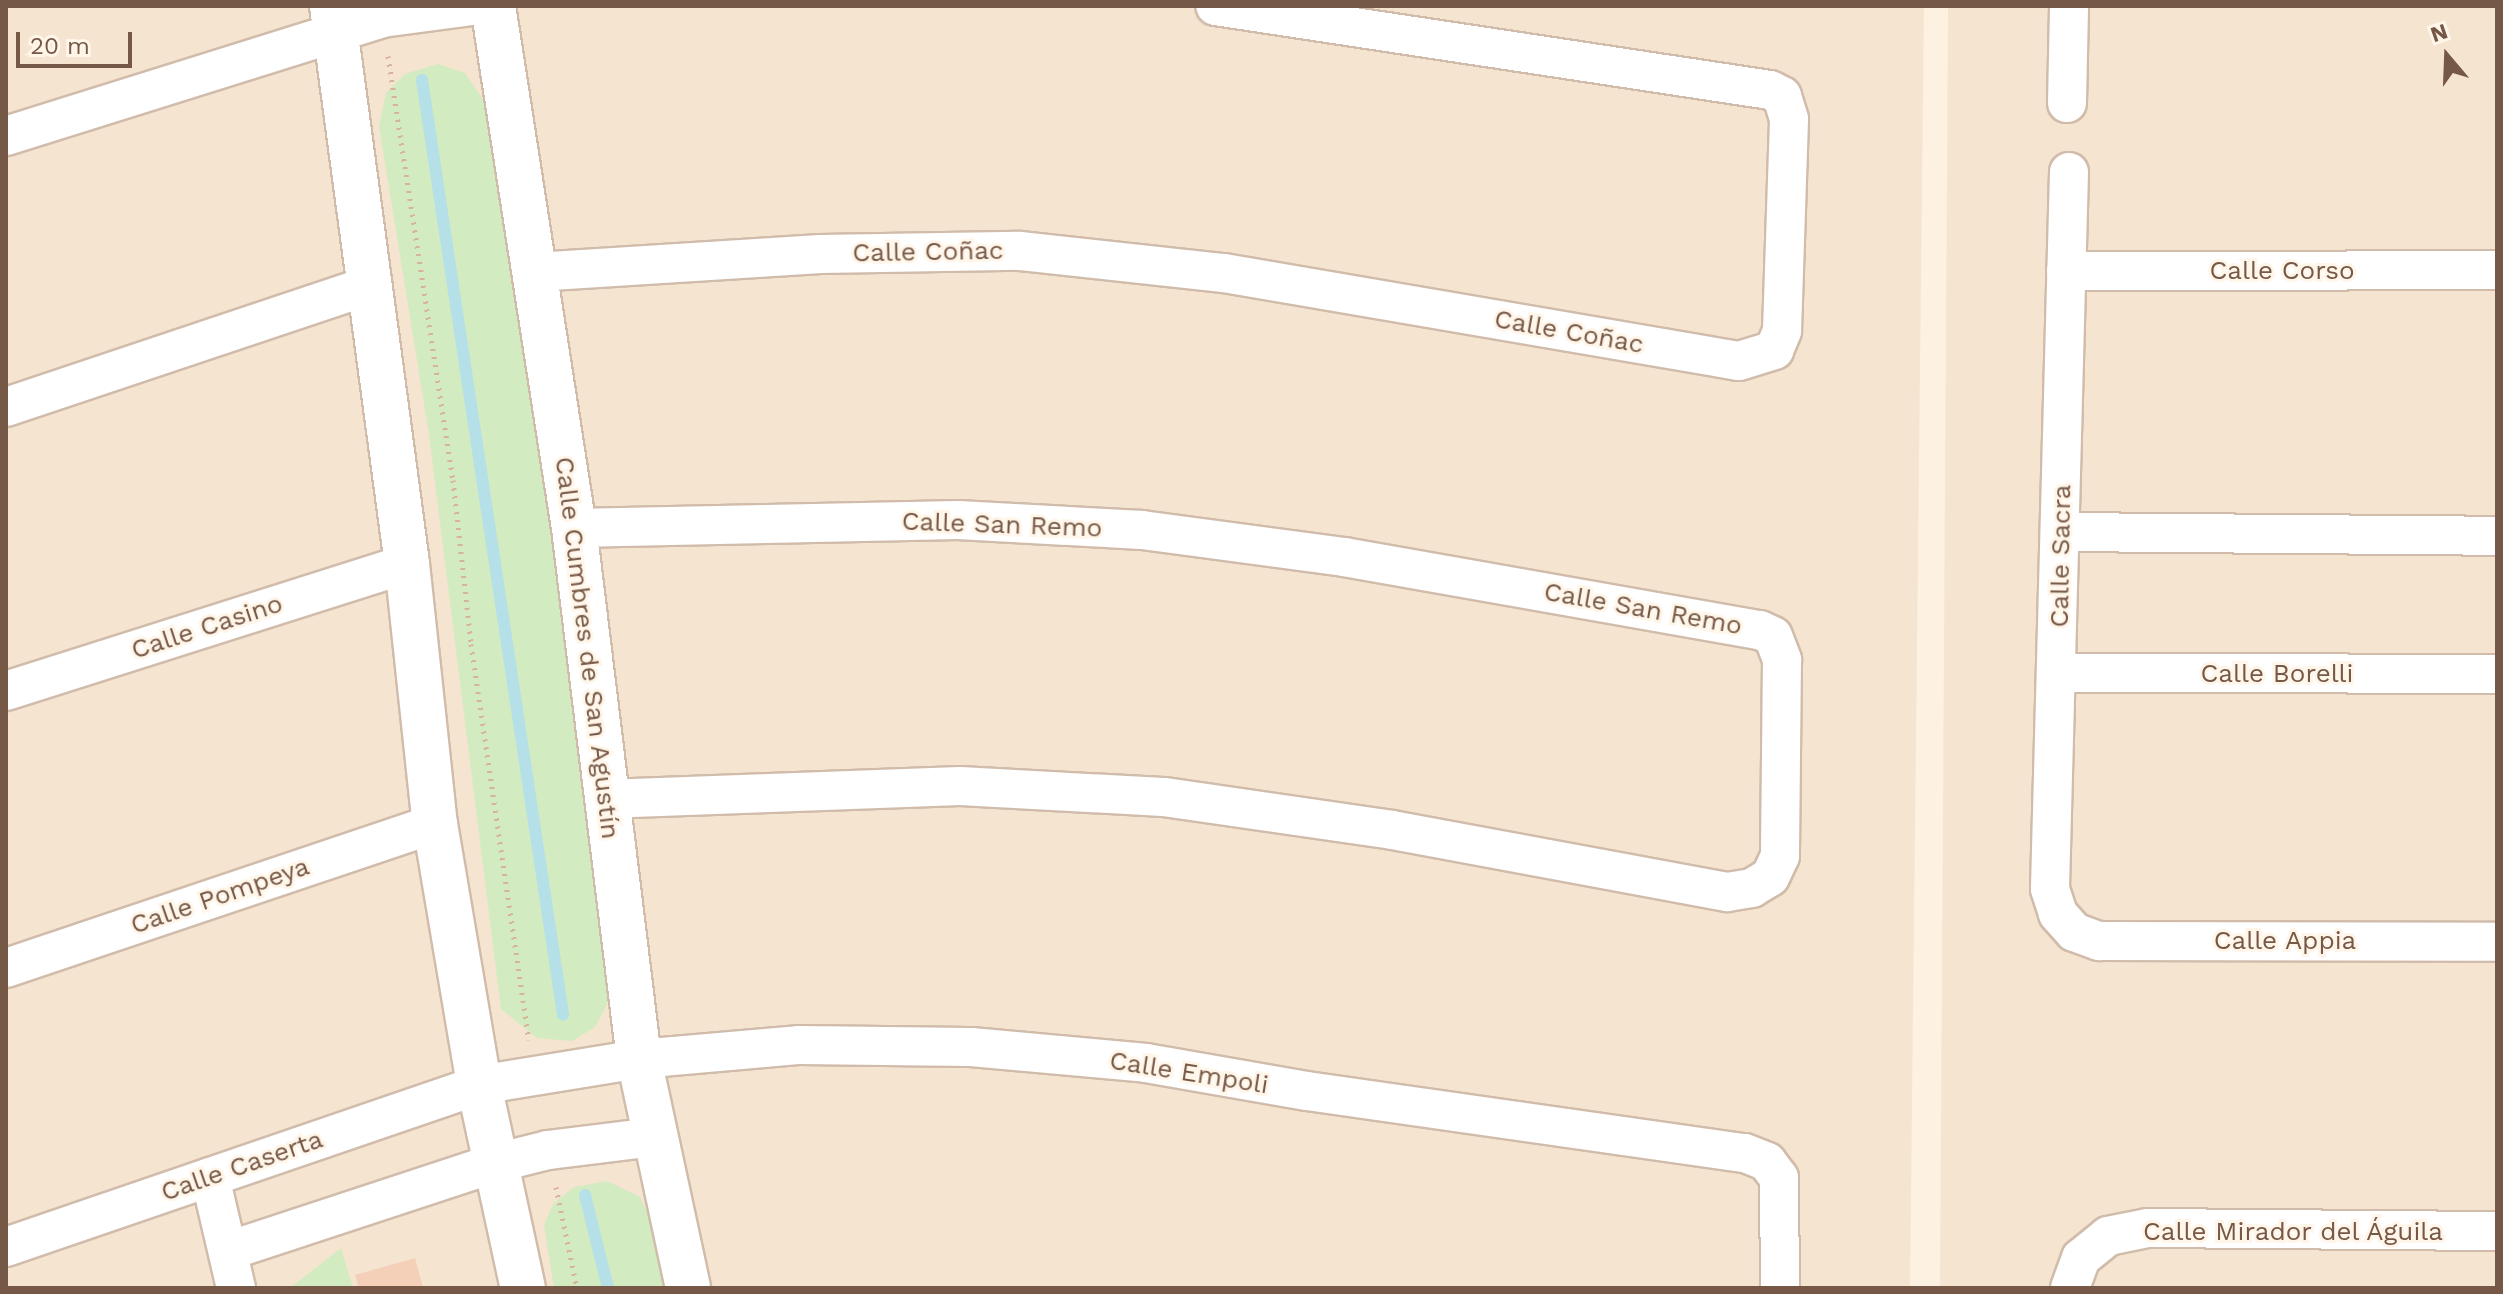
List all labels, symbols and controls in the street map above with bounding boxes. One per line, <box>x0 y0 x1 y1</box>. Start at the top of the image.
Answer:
scale bar <box>20 16 136 66</box>
north arrow <box>2407 16 2487 96</box>
text: N <box>2427 18 2451 47</box>
text: 20 m <box>30 32 90 60</box>
street label: Calle Coñac <box>852 235 1004 269</box>
street label: Calle Corso <box>2209 255 2355 287</box>
street label: Calle Coñac <box>1492 304 1646 360</box>
street label: Calle Cumbres de San Agustín <box>548 455 626 841</box>
street label: Calle Sacra <box>2044 484 2078 628</box>
street label: Calle San Remo <box>901 506 1103 544</box>
street label: Calle San Remo <box>1541 576 1745 642</box>
street label: Calle Casino <box>127 588 287 666</box>
street label: Calle Borelli <box>2201 658 2353 690</box>
street label: Calle Pompeya <box>127 851 313 941</box>
street label: Calle Appia <box>2213 925 2357 957</box>
street label: Calle Empoli <box>1107 1045 1271 1101</box>
street label: Calle Caserta <box>157 1124 327 1208</box>
street label: Calle Mirador del Águila <box>2142 1216 2444 1248</box>

